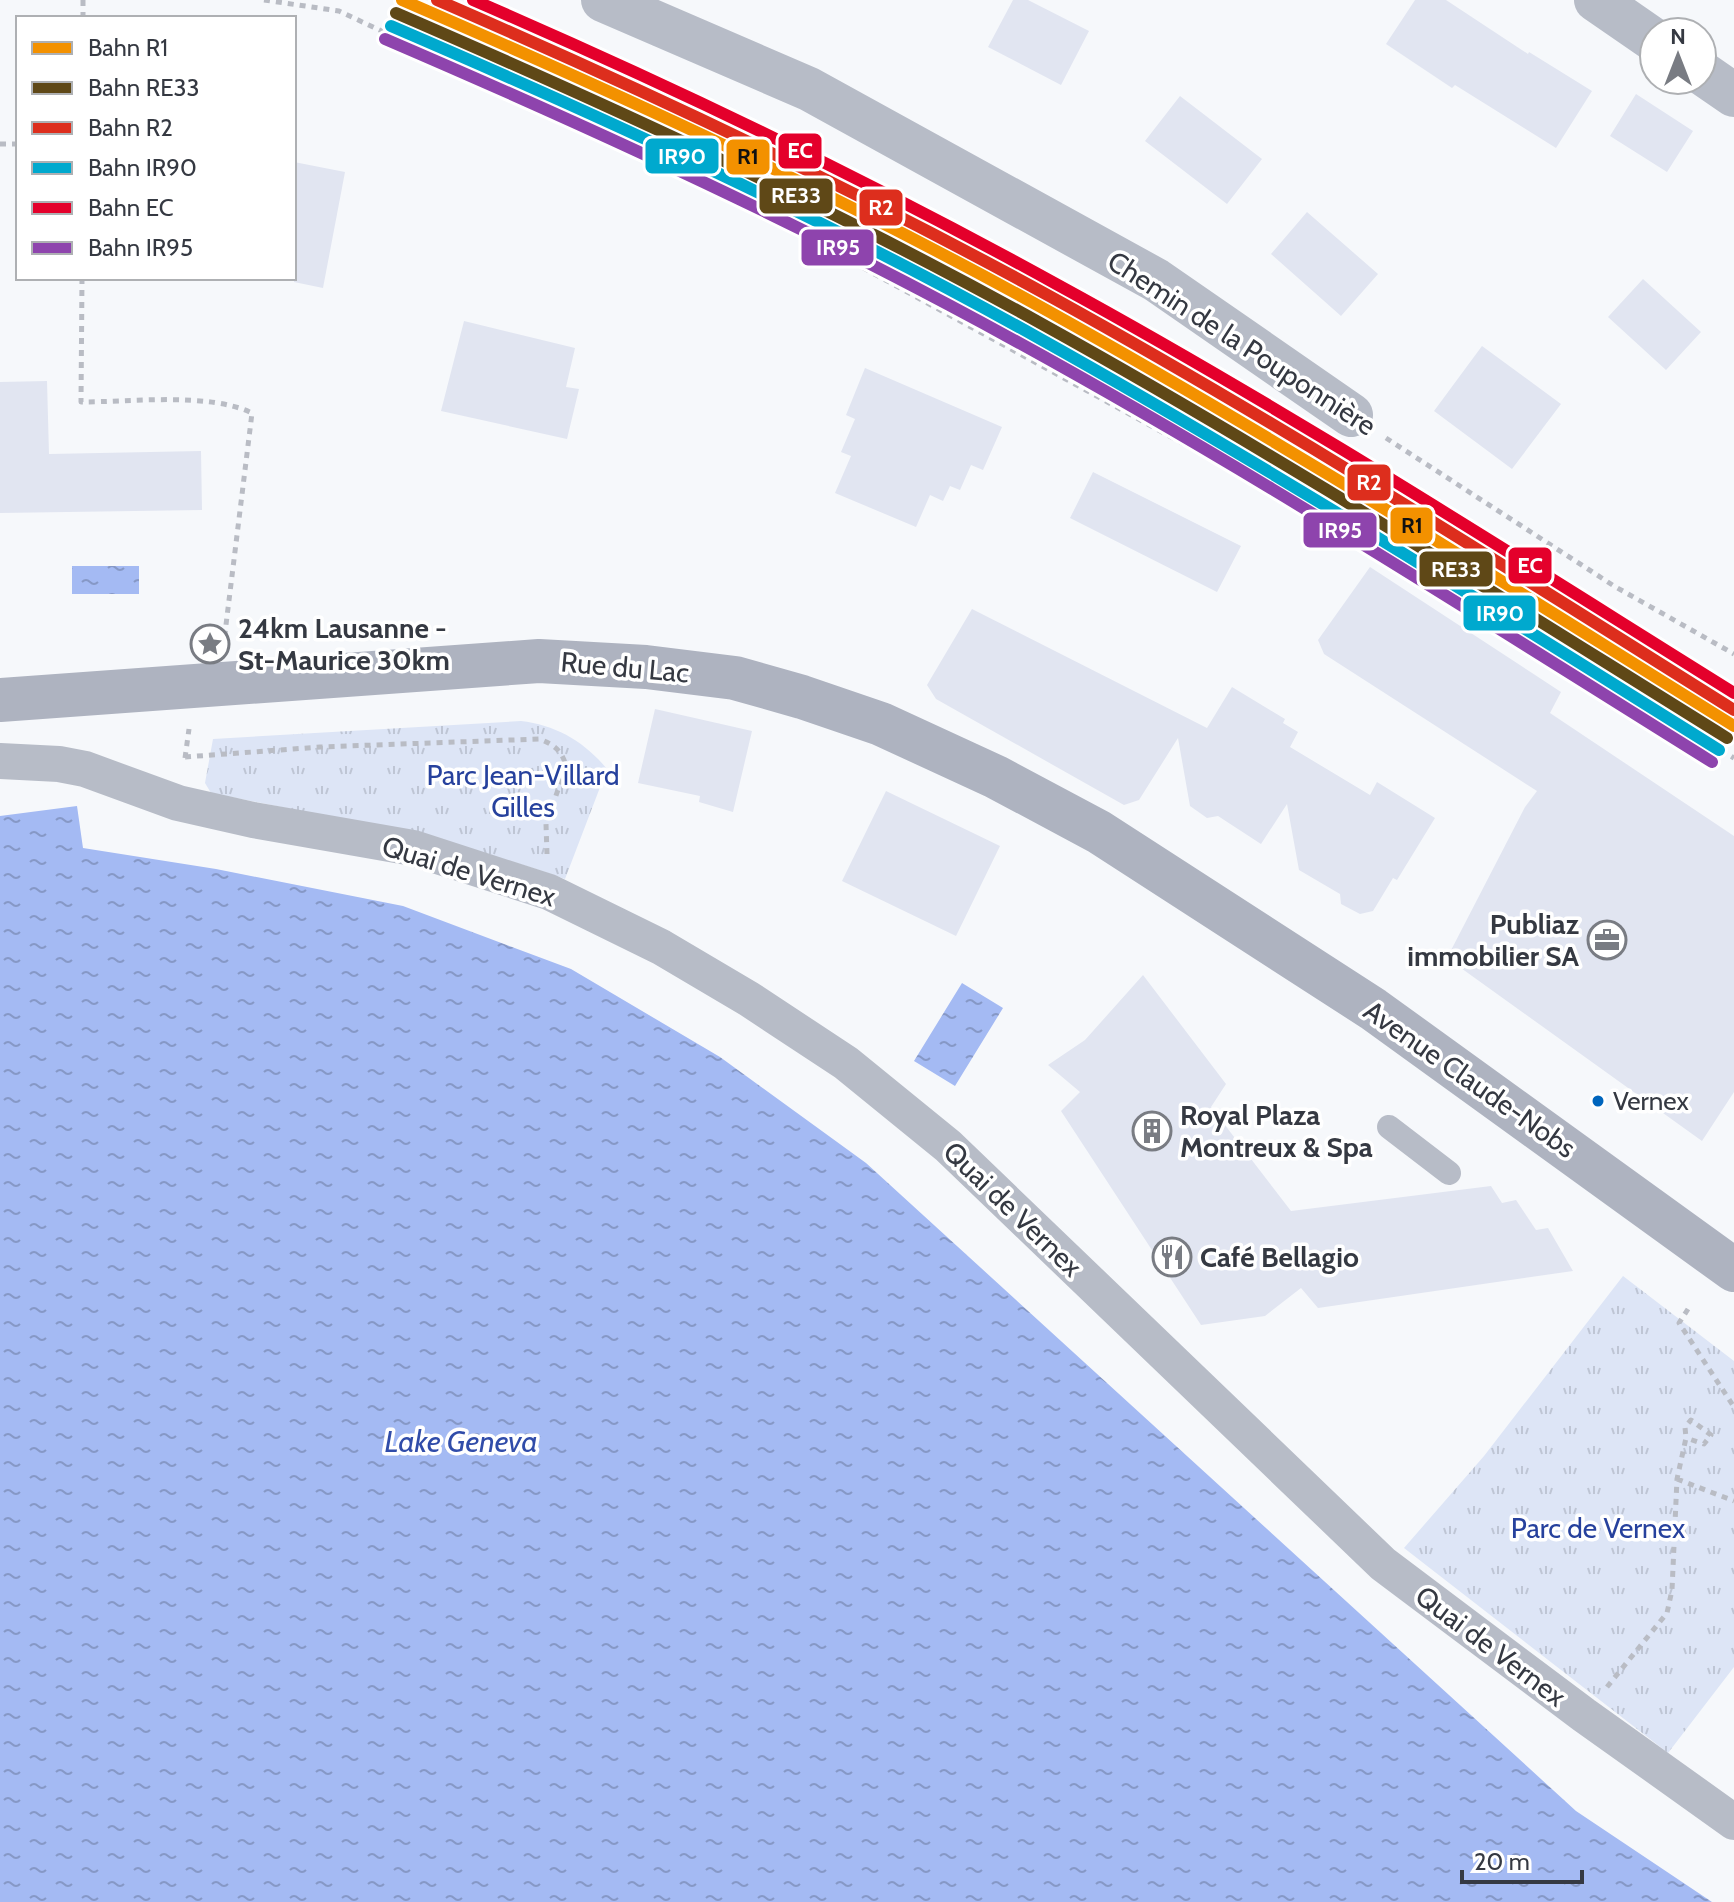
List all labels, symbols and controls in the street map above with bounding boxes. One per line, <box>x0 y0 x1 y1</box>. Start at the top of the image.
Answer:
legend <box>16 16 296 280</box>
north arrow <box>1638 16 1718 96</box>
text: N <box>1670 23 1686 50</box>
text: Bahn R1 <box>88 33 168 62</box>
text: Bahn RE33 <box>88 73 199 102</box>
text: Bahn R2 <box>88 113 173 142</box>
line badge: EC <box>777 132 823 170</box>
line badge: IR90 <box>644 137 720 175</box>
text: EC <box>787 137 813 164</box>
line badge: R1 <box>725 138 771 176</box>
text: IR90 <box>658 143 706 170</box>
text: R1 <box>737 143 759 170</box>
text: Bahn IR90 <box>88 153 197 182</box>
line badge: RE33 <box>758 177 834 215</box>
text: RE33 <box>771 182 821 209</box>
line badge: R2 <box>858 188 904 227</box>
text: Bahn EC <box>88 193 174 222</box>
text: R2 <box>868 194 894 221</box>
line badge: IR95 <box>800 228 875 267</box>
text: Bahn IR95 <box>88 233 193 262</box>
text: IR95 <box>816 234 860 261</box>
street label: Chemin de la Pouponnière <box>1102 244 1382 442</box>
line badge: R2 <box>1346 463 1392 502</box>
text: R2 <box>1356 469 1382 496</box>
line badge: R1 <box>1389 506 1434 545</box>
line badge: IR95 <box>1302 511 1378 549</box>
text: R1 <box>1401 512 1423 539</box>
text: IR95 <box>1318 517 1362 544</box>
line badge: EC <box>1507 546 1553 585</box>
line badge: RE33 <box>1418 550 1494 588</box>
text: EC <box>1517 552 1543 579</box>
text: RE33 <box>1431 556 1481 583</box>
line badge: IR90 <box>1462 594 1537 632</box>
text: IR90 <box>1476 600 1524 627</box>
place label: 24km Lausanne - St-Maurice 30km <box>238 611 450 677</box>
place icon: 24km Lausanne - St-Maurice 30km <box>189 623 231 665</box>
street label: Rue du Lac <box>559 644 691 690</box>
park label: Parc Jean-Villard Gilles <box>426 758 620 824</box>
street label: Quai de Vernex <box>378 828 560 914</box>
place label: Publiaz immobilier SA <box>1407 907 1579 973</box>
office icon: Publiaz immobilier SA <box>1586 919 1628 961</box>
street label: Avenue Claude-Nobs <box>1358 993 1582 1165</box>
place label: Vernex <box>1613 1085 1690 1117</box>
marker: Vernex <box>1590 1093 1606 1109</box>
place label: Royal Plaza Montreux & Spa <box>1180 1098 1373 1164</box>
building icon: Royal Plaza Montreux & Spa <box>1131 1110 1173 1152</box>
street label: Quai de Vernex <box>937 1134 1089 1284</box>
restaurant icon: Café Bellagio <box>1151 1236 1193 1278</box>
place label: Café Bellagio <box>1200 1240 1359 1274</box>
water label: Lake Geneva <box>384 1423 538 1460</box>
park label: Parc de Vernex <box>1511 1511 1685 1545</box>
street label: Quai de Vernex <box>1409 1578 1573 1714</box>
scale bar <box>1462 1834 1582 1884</box>
text: 20 m <box>1474 1847 1530 1876</box>

